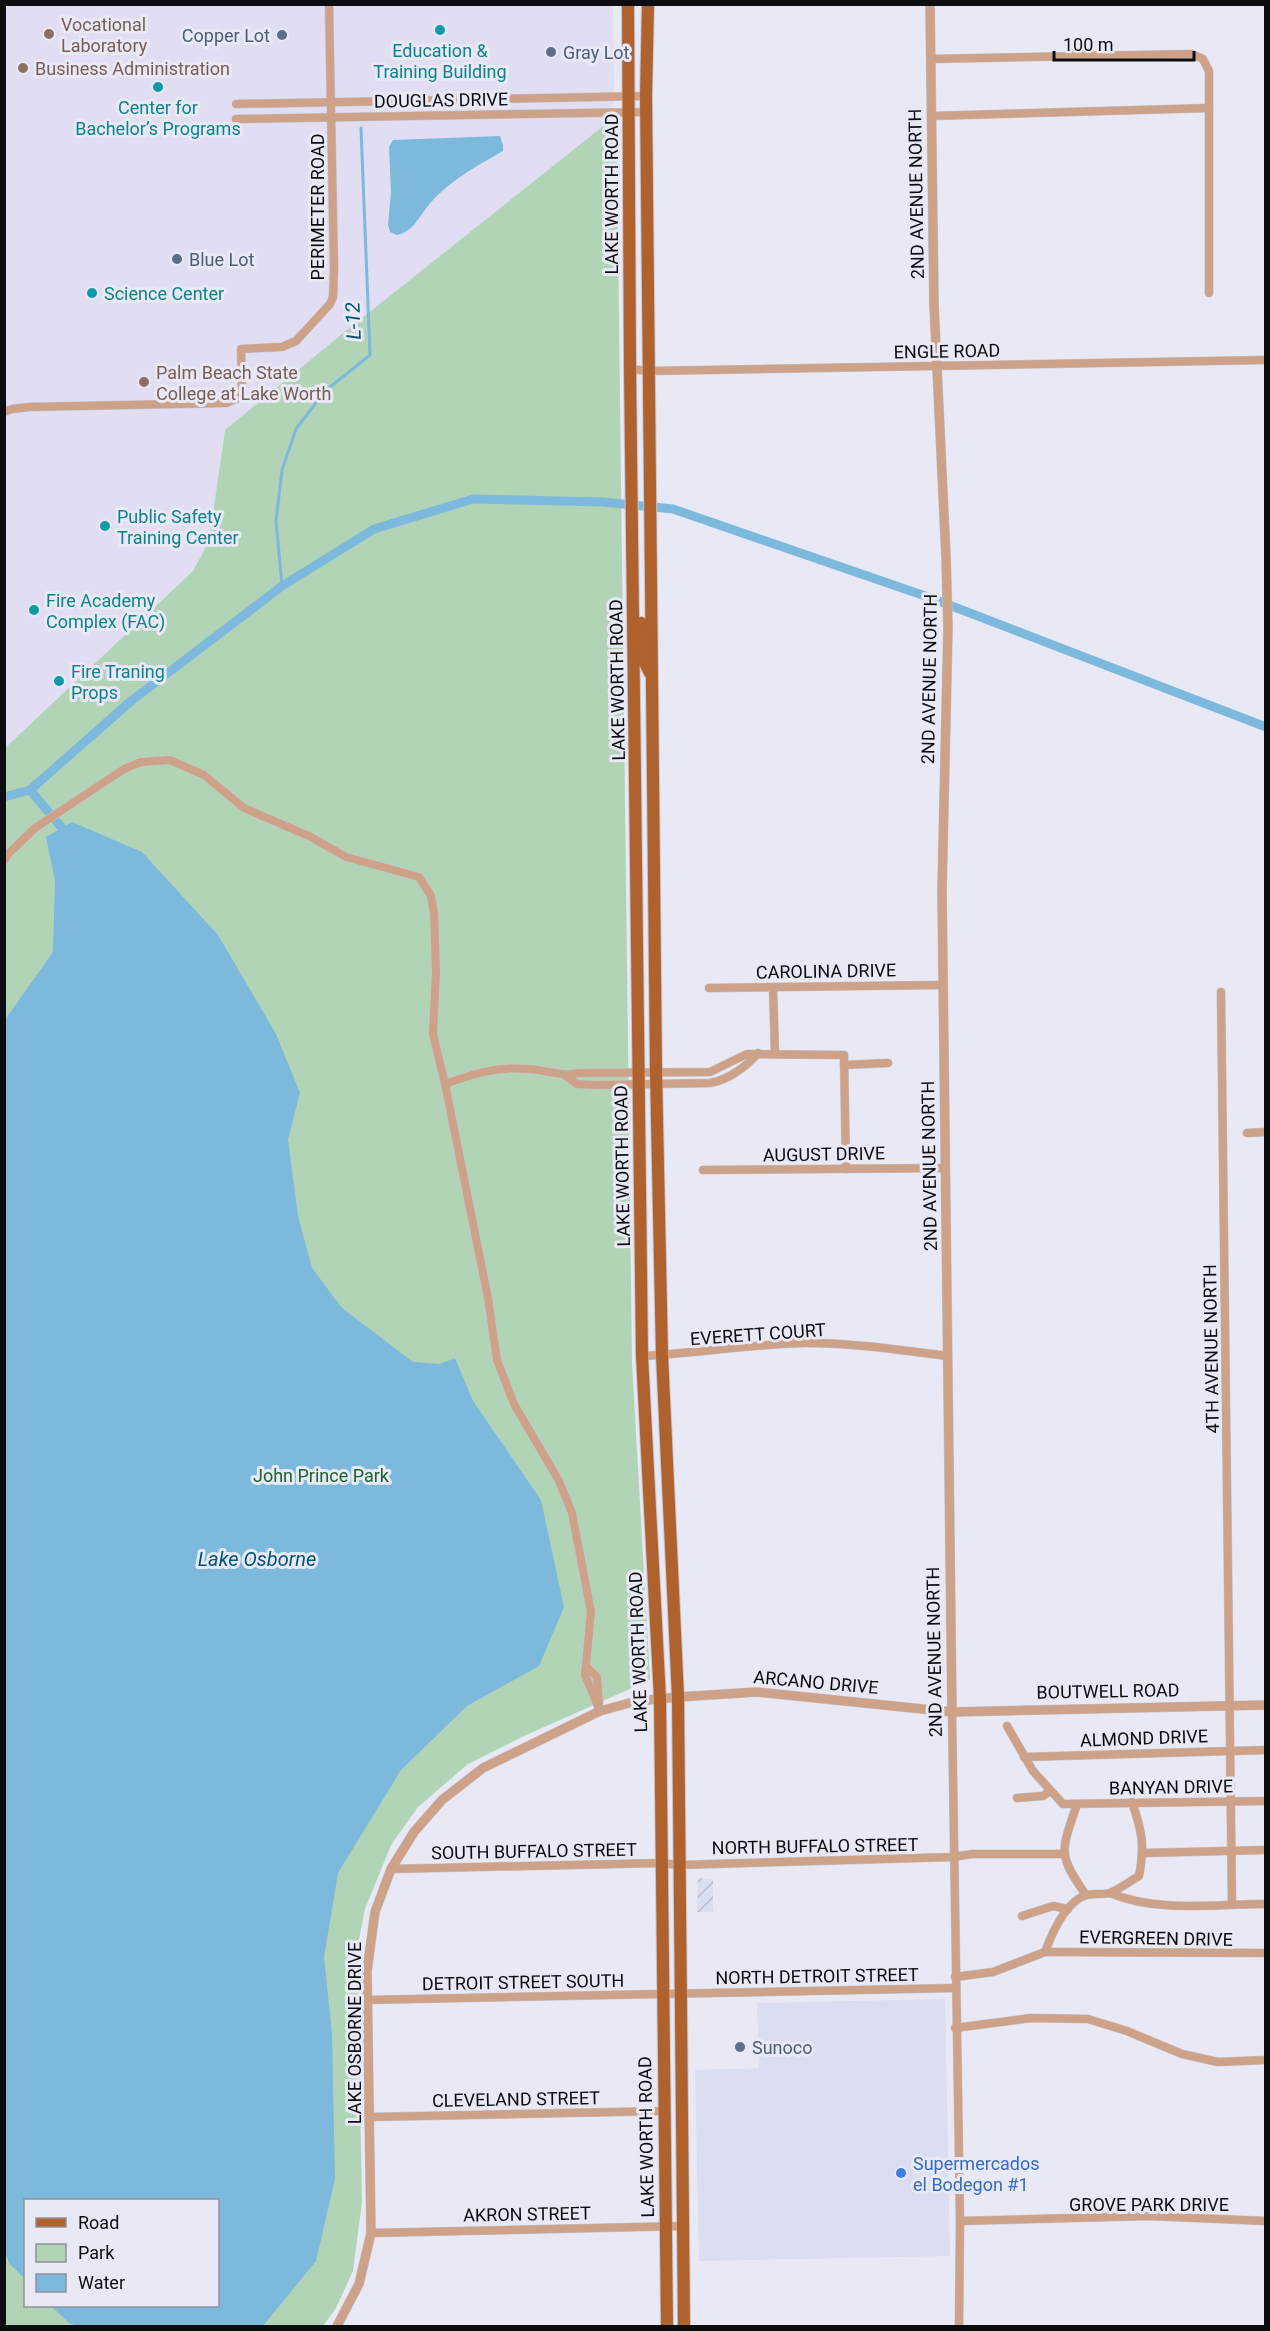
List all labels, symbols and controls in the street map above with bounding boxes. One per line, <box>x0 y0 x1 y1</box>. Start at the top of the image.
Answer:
place label: Vocational Laboratory <box>61 14 148 56</box>
marker: Education & Training Building <box>433 23 447 37</box>
scale bar <box>1054 24 1194 62</box>
place label: Copper Lot <box>182 25 270 46</box>
marker: Vocational Laboratory <box>42 27 56 41</box>
marker: Copper Lot <box>275 28 289 42</box>
text: 100 m <box>1063 34 1114 55</box>
place label: Education & Training Building <box>373 40 507 82</box>
place label: Gray Lot <box>563 42 630 63</box>
marker: Gray Lot <box>544 45 558 59</box>
place label: Business Administration <box>35 58 230 79</box>
marker: Business Administration <box>16 61 30 75</box>
marker: Center for Bachelor’s Programs <box>151 80 165 94</box>
street label: DOUGLAS DRIVE <box>374 88 508 112</box>
place label: Center for Bachelor’s Programs <box>75 97 241 139</box>
street label: 2ND AVENUE NORTH <box>904 109 928 279</box>
street label: LAKE WORTH ROAD <box>601 113 622 275</box>
street label: PERIMETER ROAD <box>307 133 328 281</box>
place label: Blue Lot <box>189 249 254 270</box>
marker: Blue Lot <box>170 252 184 266</box>
place label: Science Center <box>104 283 224 304</box>
marker: Science Center <box>85 286 99 300</box>
water label: L-12 <box>340 302 366 340</box>
street label: ENGLE ROAD <box>894 340 1000 362</box>
place label: Palm Beach State College at Lake Worth <box>156 362 331 404</box>
marker: Palm Beach State College at Lake Worth <box>137 375 151 389</box>
place label: Public Safety Training Center <box>117 506 239 548</box>
marker: Public Safety Training Center <box>98 519 112 533</box>
place label: Fire Academy Complex (FAC) <box>46 590 165 633</box>
street label: 2ND AVENUE NORTH <box>917 594 941 764</box>
street label: LAKE WORTH ROAD <box>605 599 629 761</box>
marker: Fire Academy Complex (FAC) <box>27 603 41 617</box>
place label: Fire Traning Props <box>71 661 165 703</box>
marker: Fire Traning Props <box>52 674 66 688</box>
street label: CAROLINA DRIVE <box>756 959 896 983</box>
street label: 2ND AVENUE NORTH <box>917 1081 941 1251</box>
street label: LAKE WORTH ROAD <box>610 1085 634 1247</box>
street label: AUGUST DRIVE <box>763 1142 885 1166</box>
street label: 4TH AVENUE NORTH <box>1199 1264 1223 1434</box>
street label: EVERETT COURT <box>689 1319 827 1349</box>
park label: John Prince Park <box>253 1465 390 1486</box>
water label: Lake Osborne <box>198 1547 316 1571</box>
street label: 2ND AVENUE NORTH <box>922 1567 946 1737</box>
street label: LAKE WORTH ROAD <box>625 1571 651 1733</box>
street label: ARCANO DRIVE <box>753 1666 879 1698</box>
street label: BOUTWELL ROAD <box>1036 1679 1180 1703</box>
street label: ALMOND DRIVE <box>1080 1725 1208 1751</box>
street label: BANYAN DRIVE <box>1109 1775 1233 1799</box>
street label: NORTH BUFFALO STREET <box>712 1834 919 1858</box>
street label: SOUTH BUFFALO STREET <box>431 1839 637 1863</box>
street label: EVERGREEN DRIVE <box>1079 1926 1233 1950</box>
street label: LAKE OSBORNE DRIVE <box>344 1942 365 2124</box>
street label: NORTH DETROIT STREET <box>715 1964 919 1988</box>
street label: DETROIT STREET SOUTH <box>422 1970 624 1994</box>
place label: Sunoco <box>752 2037 813 2058</box>
marker: Sunoco <box>733 2040 747 2054</box>
street label: LAKE WORTH ROAD <box>634 2056 658 2218</box>
street label: CLEVELAND STREET <box>432 2087 600 2111</box>
place label: Supermercados el Bodegon #1 <box>913 2153 1040 2195</box>
marker: Supermercados el Bodegon #1 <box>894 2166 908 2180</box>
street label: GROVE PARK DRIVE <box>1069 2194 1229 2215</box>
legend <box>24 2199 219 2307</box>
street label: AKRON STREET <box>463 2202 591 2226</box>
text: Road <box>78 2212 119 2233</box>
text: Park <box>78 2242 115 2263</box>
text: Water <box>78 2272 125 2293</box>

